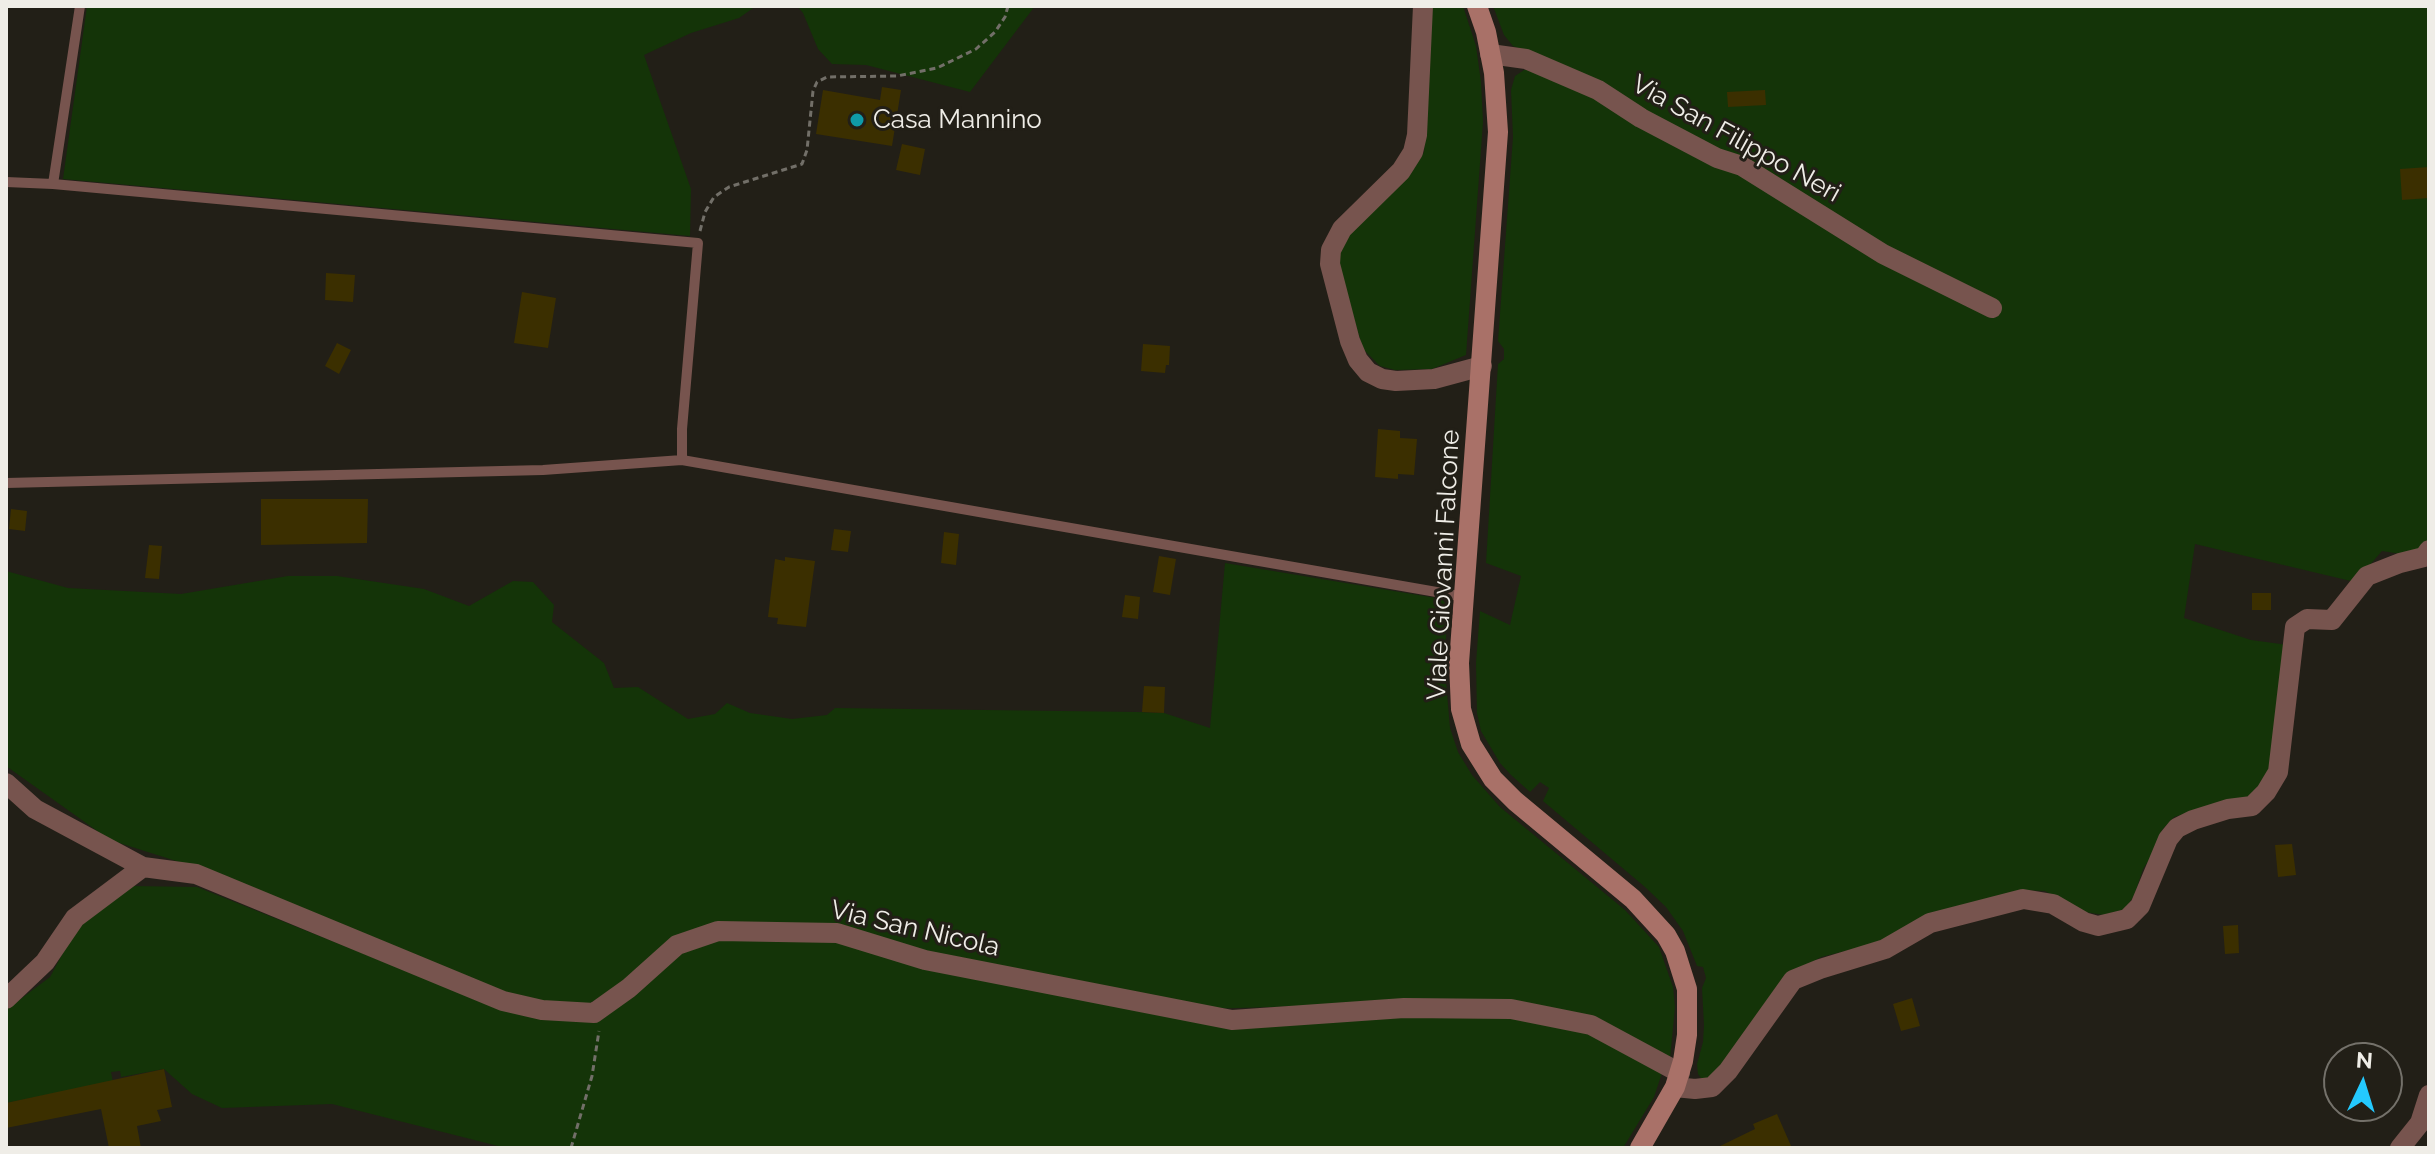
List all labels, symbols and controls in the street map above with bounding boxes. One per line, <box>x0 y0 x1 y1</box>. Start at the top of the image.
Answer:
street label: Via San Filippo Neri <box>1626 69 1846 209</box>
place label: Casa Mannino <box>873 104 1042 136</box>
marker: Casa Mannino <box>848 111 866 129</box>
street label: Viale Giovanni Falcone <box>1421 429 1467 701</box>
street label: Via San Nicola <box>827 894 1003 964</box>
north arrow <box>2323 1042 2403 1122</box>
text: N <box>2355 1046 2374 1074</box>

